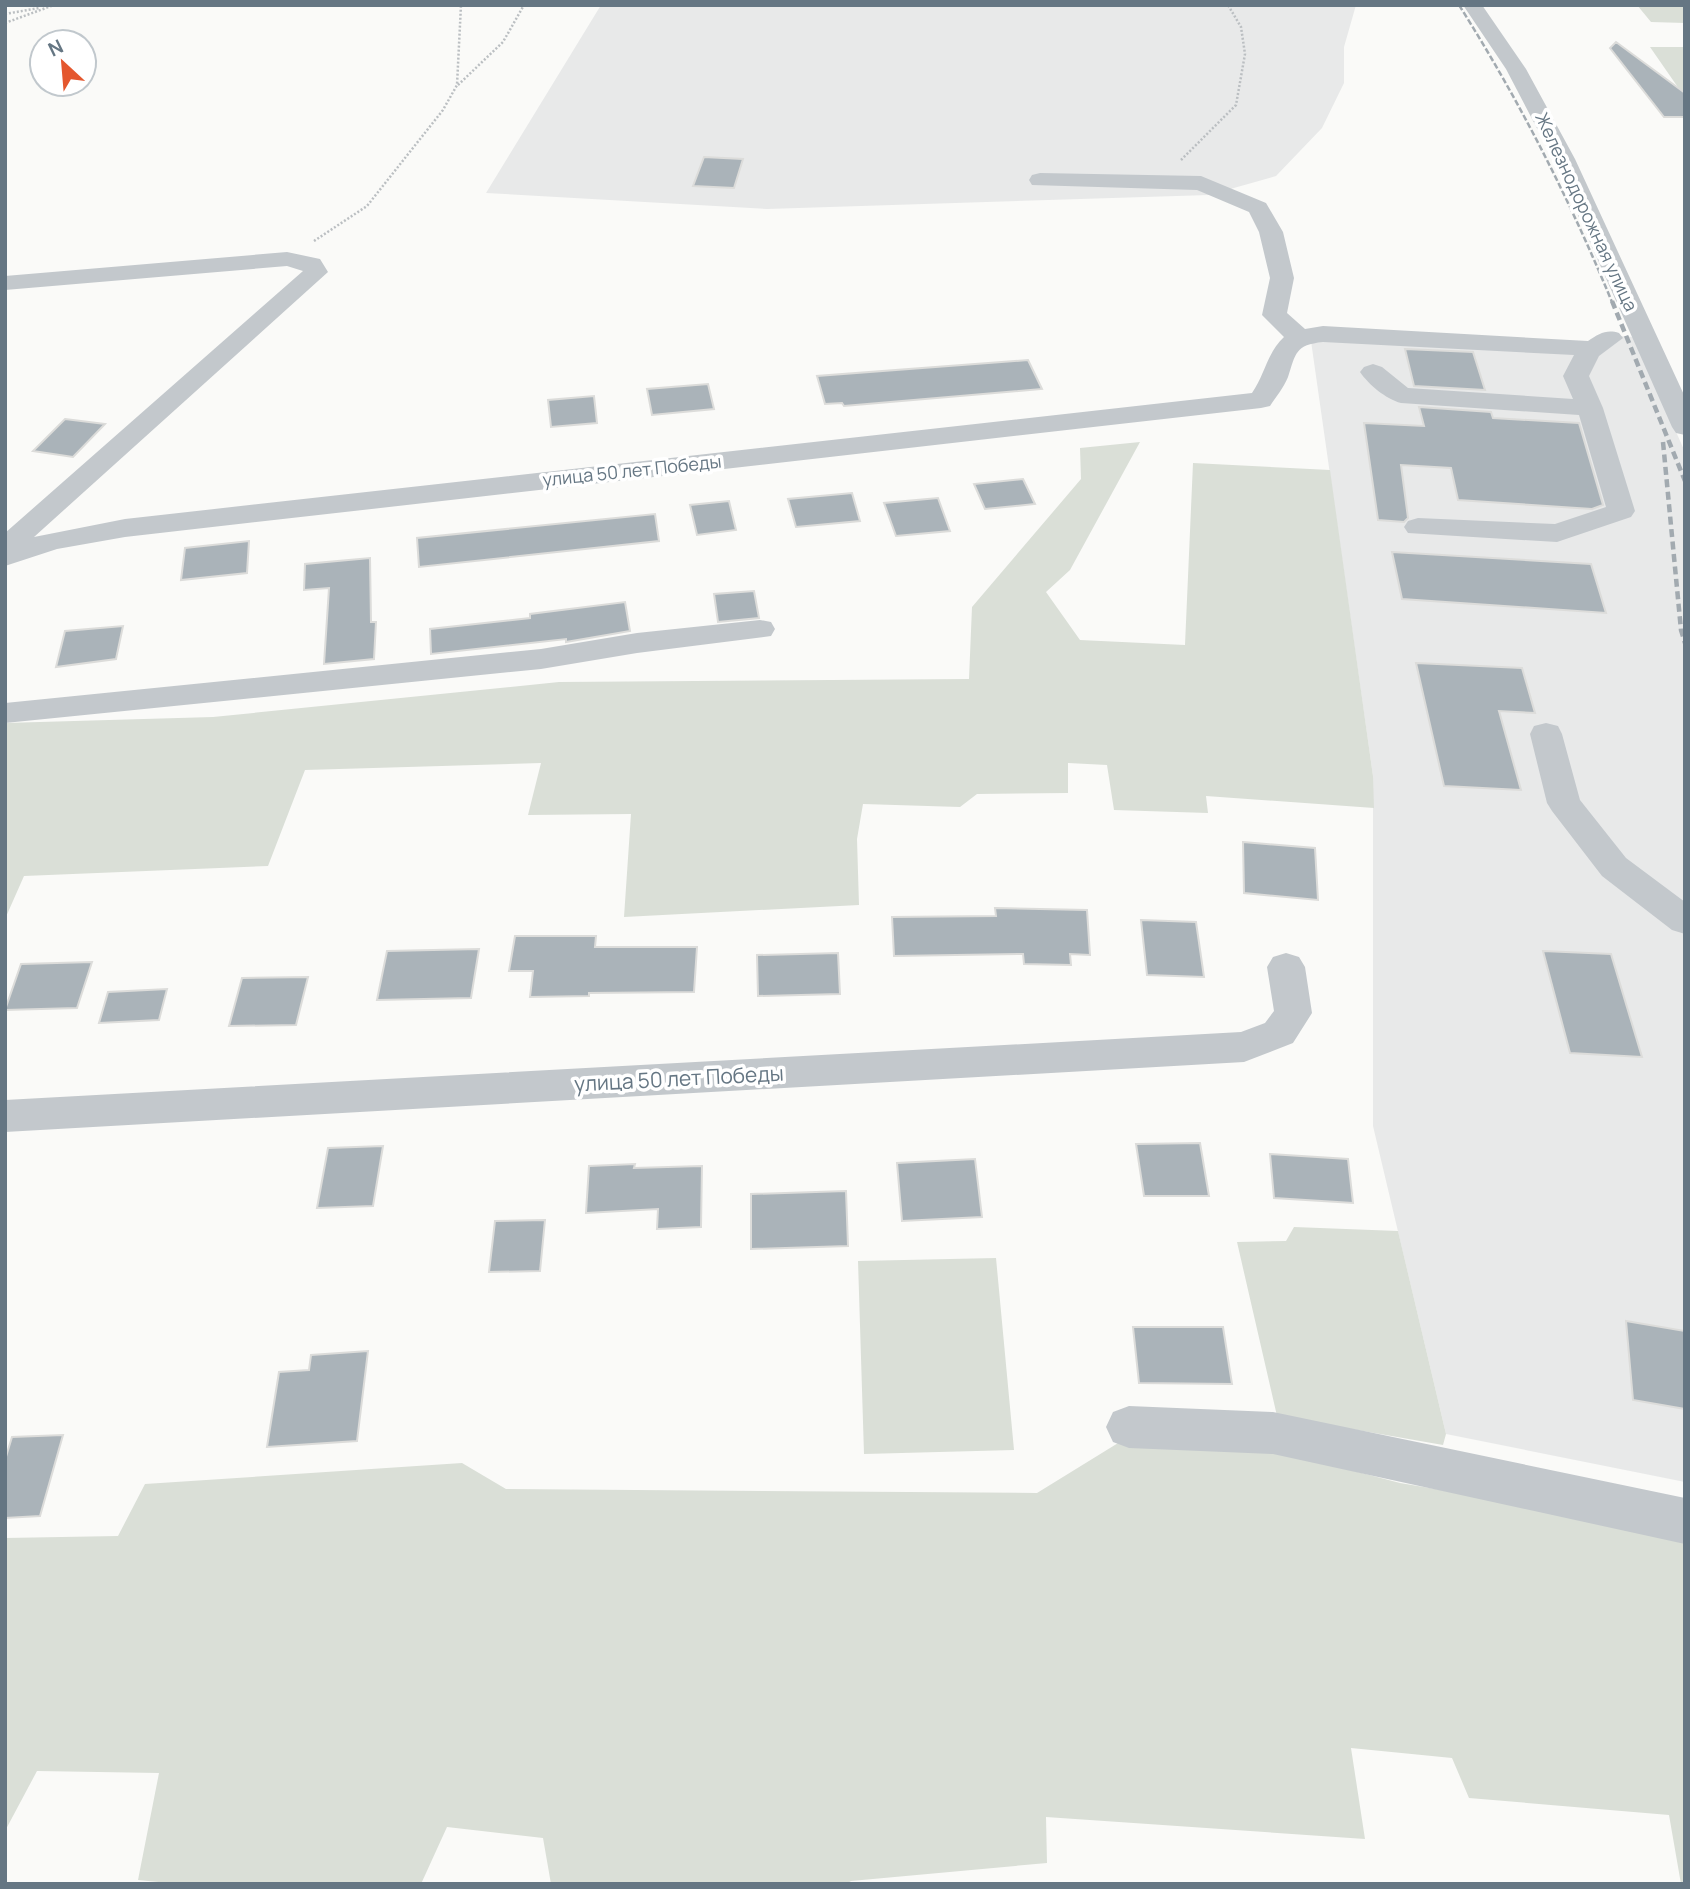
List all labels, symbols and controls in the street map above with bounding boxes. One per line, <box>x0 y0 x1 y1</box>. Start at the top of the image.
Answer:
north arrow <box>28 28 98 98</box>
text: N <box>44 33 67 62</box>
street label: Железнодорожная улица <box>1530 108 1644 315</box>
street label: улица 50 лет Победы <box>541 449 723 491</box>
street label: улица 50 лет Победы <box>573 1059 784 1097</box>

